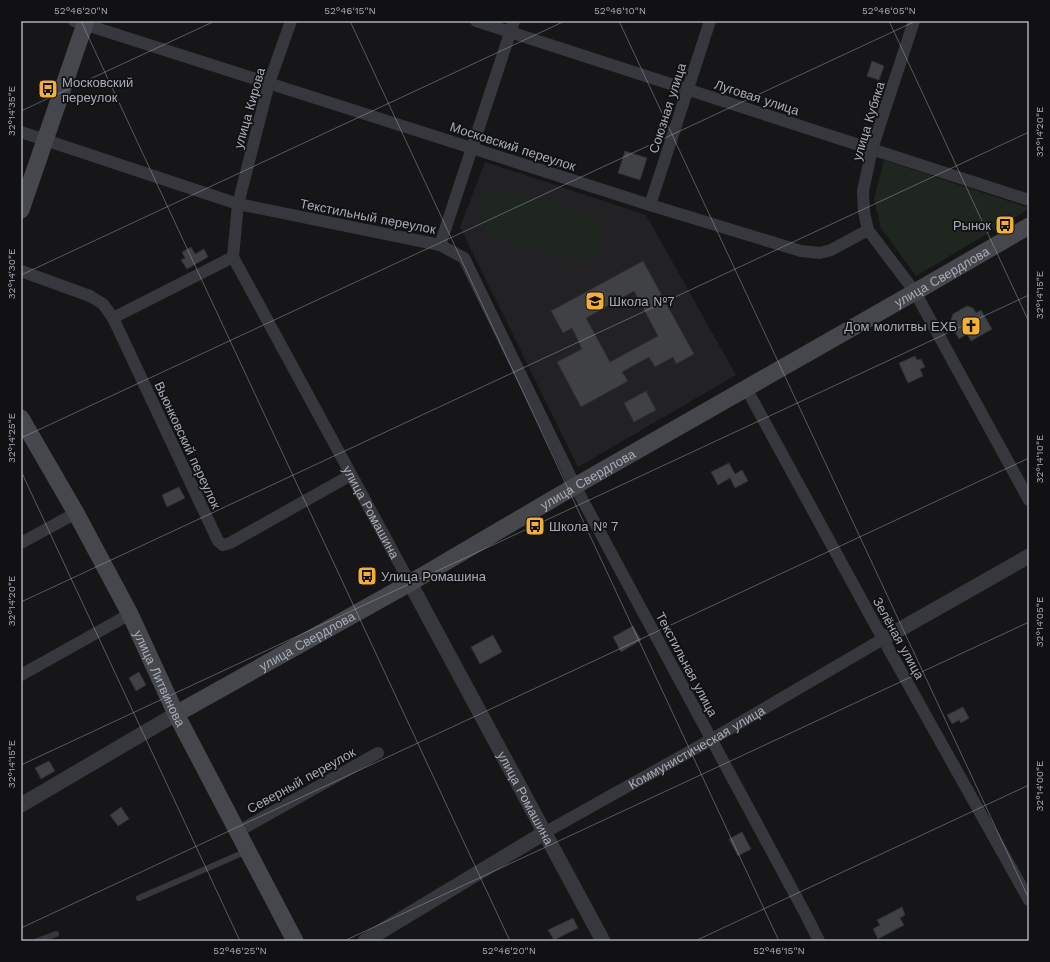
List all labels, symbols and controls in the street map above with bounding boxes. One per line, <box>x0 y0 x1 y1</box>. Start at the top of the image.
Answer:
text: 52°46'20"N <box>54 5 108 16</box>
text: 52°46'15"N <box>324 5 376 16</box>
text: 52°46'10"N <box>594 5 646 16</box>
text: 52°46'05"N <box>862 5 916 16</box>
street label: Союзная улица <box>646 60 689 155</box>
street label: улица Кирова <box>231 65 268 150</box>
place label: Московский переулок <box>62 75 133 105</box>
street label: Луговая улица <box>713 77 802 118</box>
bus stop icon: Московский переулок <box>37 78 59 100</box>
street label: улица Кубяка <box>849 79 888 162</box>
text: 32°14'35"E <box>6 86 17 136</box>
text: 32°14'20"E <box>1034 107 1045 157</box>
street label: Московский переулок <box>448 119 578 174</box>
street label: Текстильный переулок <box>299 196 437 237</box>
bus stop icon: Рынок <box>994 214 1016 236</box>
place label: Рынок <box>953 218 991 233</box>
street label: улица Свердлова <box>892 243 993 310</box>
text: 32°14'30"E <box>6 249 17 299</box>
text: 32°14'15"E <box>1034 271 1045 319</box>
school or university icon: Школа №7 <box>584 290 606 312</box>
place label: Школа №7 <box>609 294 674 309</box>
church icon: Дом молитвы ЕХБ <box>960 315 982 337</box>
place label: Дом молитвы ЕХБ <box>844 319 957 334</box>
street label: Вьюнковский переулок <box>151 379 224 512</box>
text: 32°14'25"E <box>6 413 17 463</box>
text: 32°14'10"E <box>1034 435 1045 483</box>
street label: улица Свердлова <box>538 446 639 513</box>
street label: улица Ромашина <box>340 463 403 562</box>
bus stop icon: Школа № 7 <box>524 515 546 537</box>
place label: Школа № 7 <box>549 519 618 534</box>
bus stop icon: Улица Ромашина <box>356 565 378 587</box>
place label: Улица Ромашина <box>381 569 487 584</box>
text: 32°14'20"E <box>6 576 17 626</box>
street label: Зелёная улица <box>870 595 928 682</box>
text: 32°14'05"E <box>1034 597 1045 647</box>
street label: улица Свердлова <box>257 608 358 674</box>
street label: Текстильная улица <box>653 610 721 720</box>
street label: улица Литвинова <box>130 628 189 730</box>
street label: Коммунистическая улица <box>626 702 768 792</box>
text: 32°14'15"E <box>6 740 17 788</box>
street label: Северный переулок <box>244 744 358 816</box>
street label: улица Ромашина <box>494 749 557 848</box>
text: 32°14'00"E <box>1034 761 1045 811</box>
text: 52°46'25"N <box>213 945 267 956</box>
text: 52°46'20"N <box>482 945 536 956</box>
text: 52°46'15"N <box>753 945 805 956</box>

